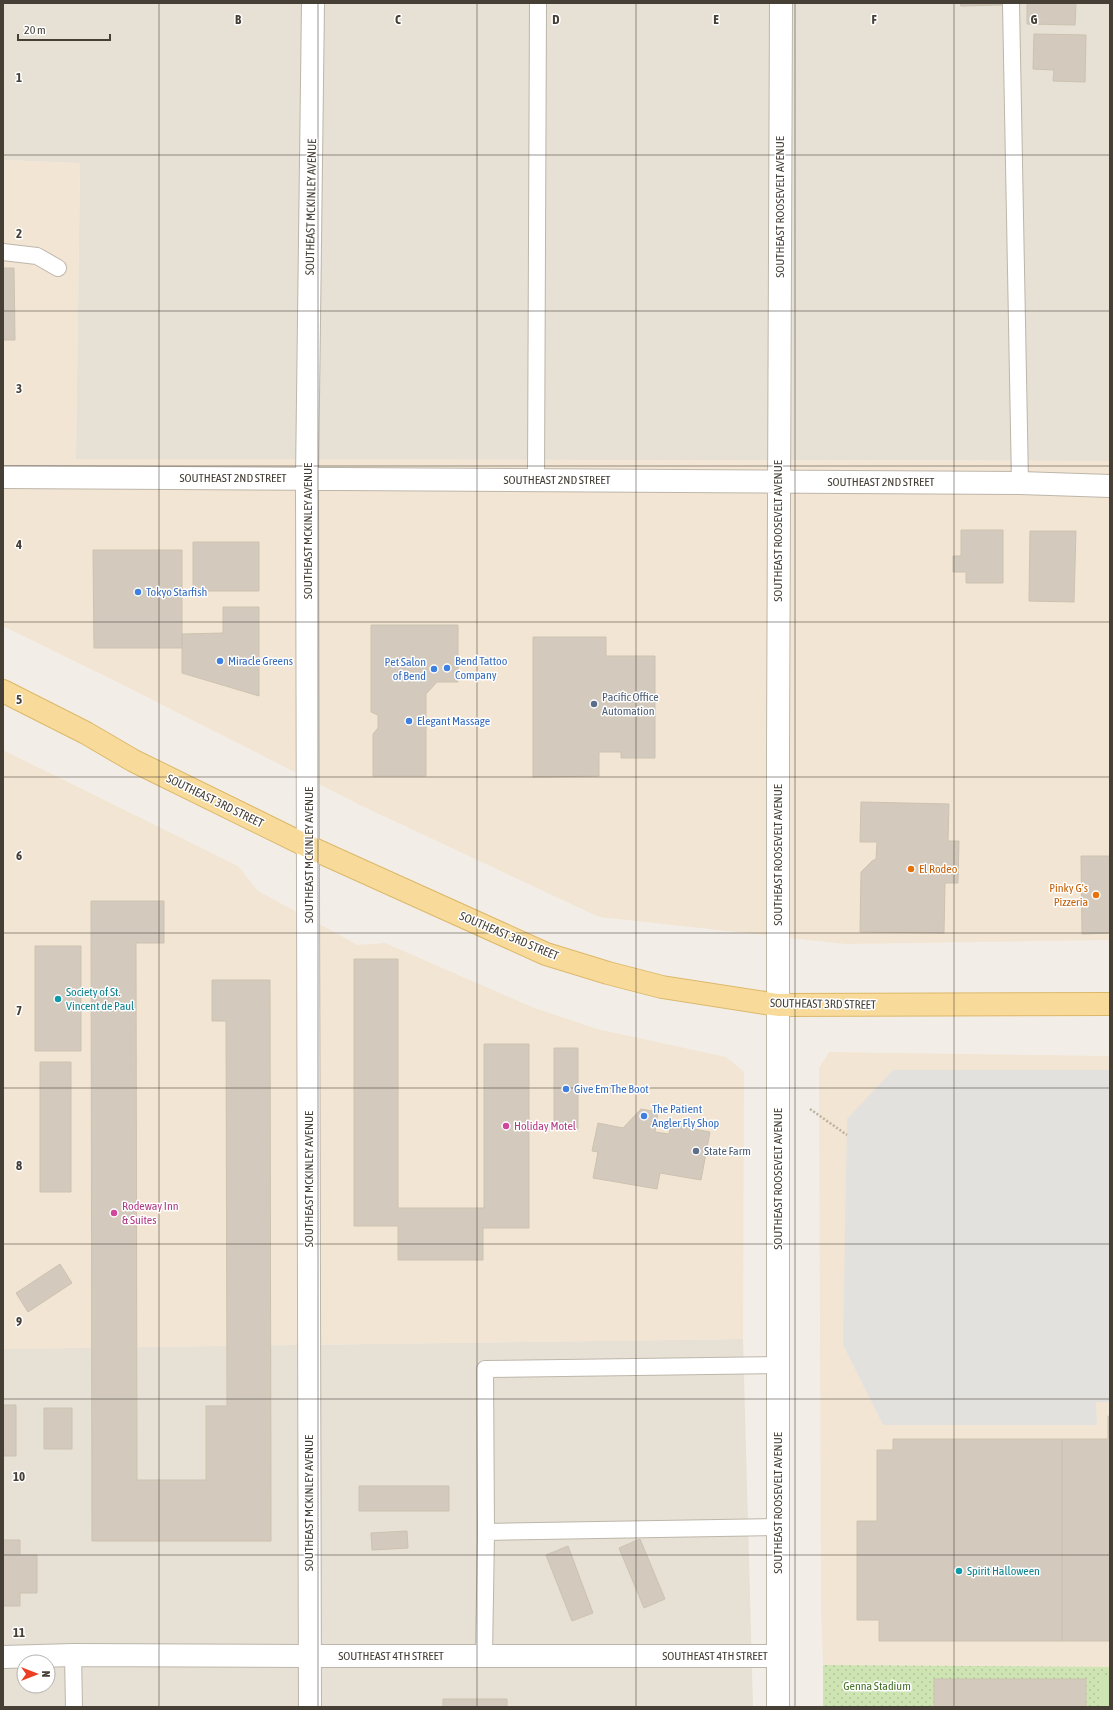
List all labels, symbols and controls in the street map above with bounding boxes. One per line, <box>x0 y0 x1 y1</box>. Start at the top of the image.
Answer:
text: B <box>235 12 242 27</box>
text: C <box>395 12 401 27</box>
text: D <box>552 12 560 27</box>
text: E <box>713 12 719 27</box>
text: F <box>871 12 877 27</box>
text: G <box>1031 12 1038 27</box>
scale bar <box>18 16 110 42</box>
text: 20 m <box>24 23 46 37</box>
text: 1 <box>16 70 22 85</box>
street label: SOUTHEAST ROOSEVELT AVENUE <box>773 136 787 278</box>
street label: SOUTHEAST MCKINLEY AVENUE <box>303 139 319 275</box>
text: 2 <box>16 226 22 241</box>
text: 3 <box>16 381 22 396</box>
street label: SOUTHEAST ROOSEVELT AVENUE <box>771 460 785 602</box>
street label: SOUTHEAST MCKINLEY AVENUE <box>301 463 315 599</box>
street label: SOUTHEAST 2ND STREET <box>179 471 287 485</box>
street label: SOUTHEAST 2ND STREET <box>503 473 611 487</box>
street label: SOUTHEAST 2ND STREET <box>827 475 935 489</box>
text: 4 <box>15 537 22 552</box>
place label: Tokyo Starfish <box>146 585 207 599</box>
marker: Tokyo Starfish <box>133 587 143 597</box>
place label: Miracle Greens <box>228 654 293 668</box>
place label: Bend Tattoo Company <box>455 654 508 682</box>
place label: Pet Salon of Bend <box>385 655 426 683</box>
marker: Miracle Greens <box>215 656 225 666</box>
marker: Bend Tattoo Company <box>442 663 452 673</box>
marker: Pet Salon of Bend <box>429 664 439 674</box>
place label: Pacific Office Automation <box>602 690 659 718</box>
text: 5 <box>16 692 22 707</box>
marker: Pacific Office Automation <box>589 699 599 709</box>
place label: Elegant Massage <box>417 714 490 728</box>
marker: Elegant Massage <box>404 716 414 726</box>
street label: SOUTHEAST 3RD STREET <box>164 771 266 831</box>
street label: SOUTHEAST ROOSEVELT AVENUE <box>771 784 785 926</box>
street label: SOUTHEAST MCKINLEY AVENUE <box>302 787 316 923</box>
text: 6 <box>16 848 22 863</box>
place label: El Rodeo <box>919 862 958 876</box>
marker: El Rodeo <box>906 864 916 874</box>
place label: Pinky G's Pizzeria <box>1049 881 1088 909</box>
marker: Pinky G's Pizzeria <box>1091 890 1101 900</box>
street label: SOUTHEAST 3RD STREET <box>457 909 561 963</box>
place label: Society of St. Vincent de Paul <box>66 985 135 1013</box>
marker: Society of St. Vincent de Paul <box>53 994 63 1004</box>
street label: SOUTHEAST 3RD STREET <box>770 996 877 1012</box>
text: 7 <box>16 1003 22 1018</box>
place label: Give Em The Boot <box>574 1082 649 1096</box>
marker: Give Em The Boot <box>561 1084 571 1094</box>
place label: The Patient Angler Fly Shop <box>652 1102 720 1130</box>
street label: SOUTHEAST ROOSEVELT AVENUE <box>771 1108 785 1250</box>
street label: SOUTHEAST MCKINLEY AVENUE <box>302 1111 316 1247</box>
marker: The Patient Angler Fly Shop <box>639 1111 649 1121</box>
place label: Holiday Motel <box>514 1119 577 1133</box>
marker: Holiday Motel <box>501 1121 511 1131</box>
place label: State Farm <box>704 1144 751 1158</box>
marker: State Farm <box>691 1146 701 1156</box>
text: 8 <box>16 1158 22 1173</box>
place label: Rodeway Inn & Suites <box>122 1199 179 1227</box>
marker: Rodeway Inn & Suites <box>109 1208 119 1218</box>
text: 9 <box>16 1314 22 1329</box>
street label: SOUTHEAST ROOSEVELT AVENUE <box>771 1432 785 1574</box>
street label: SOUTHEAST MCKINLEY AVENUE <box>302 1435 316 1571</box>
text: 10 <box>13 1469 25 1484</box>
place label: Spirit Halloween <box>967 1564 1040 1578</box>
marker: Spirit Halloween <box>954 1566 964 1576</box>
text: 11 <box>13 1625 25 1640</box>
street label: SOUTHEAST 4TH STREET <box>338 1649 445 1663</box>
street label: SOUTHEAST 4TH STREET <box>662 1649 769 1663</box>
north arrow <box>16 1654 56 1694</box>
text: N <box>40 1671 52 1677</box>
park label: Genna Stadium <box>843 1679 911 1693</box>

